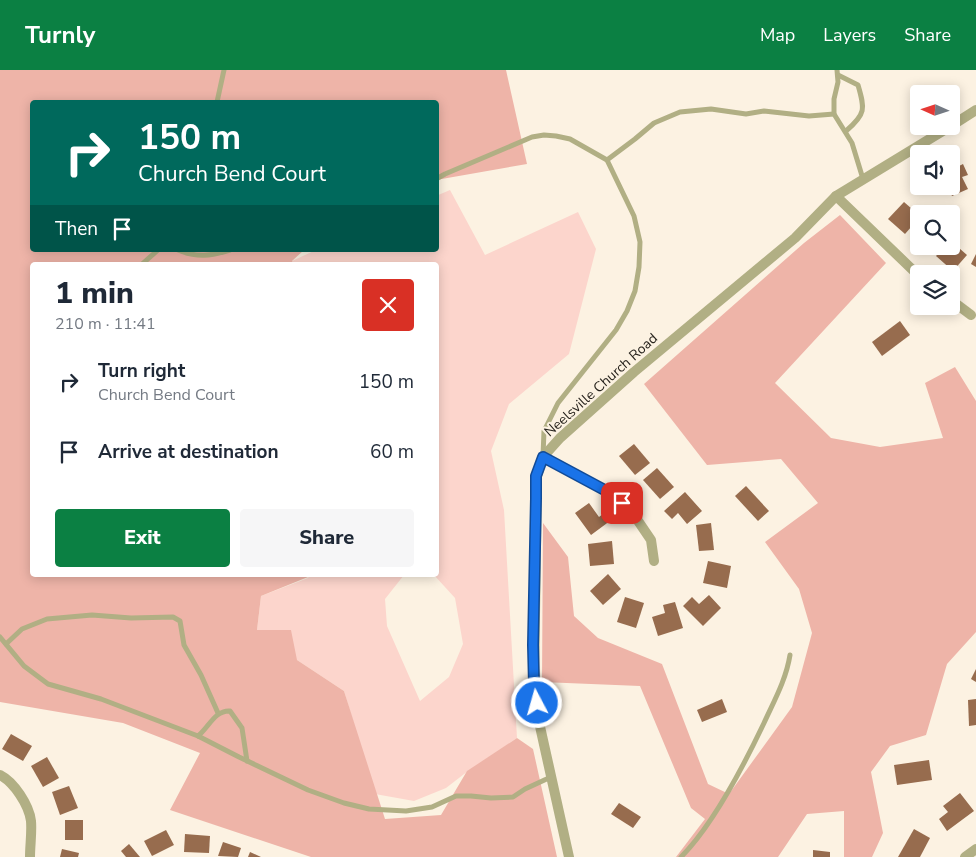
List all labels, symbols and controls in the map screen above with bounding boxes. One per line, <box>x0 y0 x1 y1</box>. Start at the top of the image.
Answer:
text: Turnly <box>25 19 95 51</box>
text: Map <box>760 23 795 47</box>
text: Layers <box>823 23 876 47</box>
text: Share <box>904 23 951 47</box>
north arrow <box>910 85 960 135</box>
map controls <box>910 85 960 315</box>
text: 150 m <box>138 114 241 161</box>
icon: right <box>55 120 120 185</box>
button: sound <box>910 145 960 195</box>
text: Church Bend Court <box>138 159 326 189</box>
button: search <box>910 205 960 255</box>
icon: arrive <box>108 215 136 243</box>
text: Then <box>55 216 98 242</box>
button: layers <box>910 265 960 315</box>
text: 1 min <box>55 273 134 314</box>
button: close <box>362 279 414 331</box>
text: 210 m · 11:41 <box>55 313 156 335</box>
street label: Neelsville Church Road <box>540 329 662 441</box>
text: Turn right <box>98 358 185 384</box>
icon: right <box>55 368 83 396</box>
text: 150 m <box>359 369 414 395</box>
text: Church Bend Court <box>98 384 235 406</box>
icon: arrive <box>55 438 83 466</box>
text: Arrive at destination <box>98 439 279 465</box>
text: 60 m <box>370 439 414 465</box>
pin <box>601 482 643 524</box>
icon: arrive <box>608 489 636 517</box>
button: Exit <box>55 509 230 567</box>
button: Share <box>240 509 414 567</box>
position arrow <box>510 676 562 728</box>

